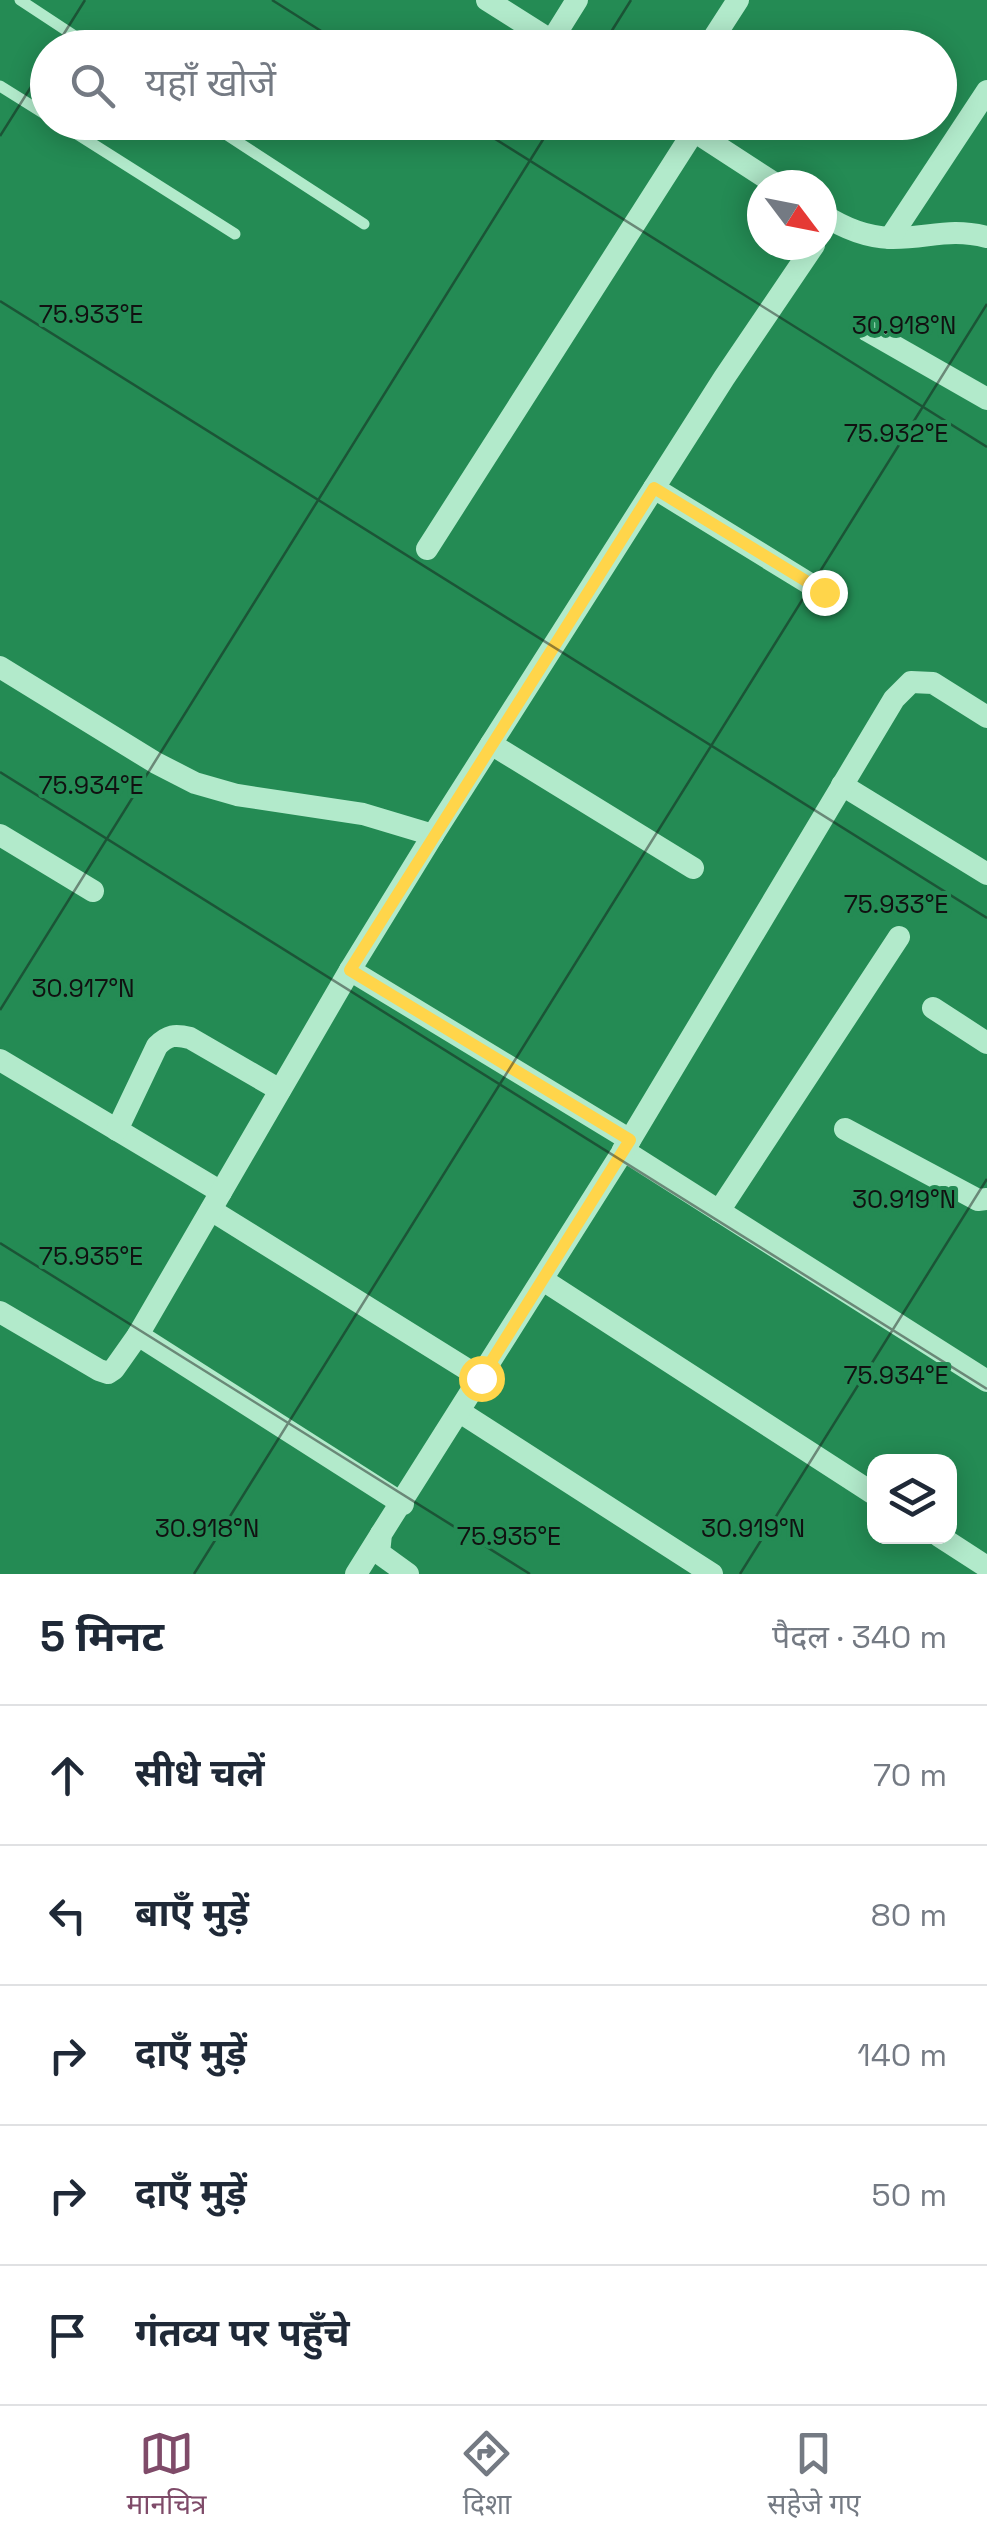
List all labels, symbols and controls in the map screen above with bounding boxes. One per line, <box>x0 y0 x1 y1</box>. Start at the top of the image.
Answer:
search box <box>30 30 957 140</box>
icon: search <box>65 58 120 113</box>
text: यहाँ खोजें <box>145 59 276 107</box>
north arrow <box>747 170 837 260</box>
text: 75.933°E <box>39 298 143 330</box>
text: 30.918°N <box>852 309 956 341</box>
text: 75.932°E <box>844 417 948 449</box>
route end <box>802 570 848 616</box>
text: 75.934°E <box>38 769 144 801</box>
text: 75.933°E <box>844 888 948 920</box>
text: 30.917°N <box>31 972 135 1004</box>
text: 30.919°N <box>852 1183 956 1215</box>
text: 75.935°E <box>39 1240 143 1272</box>
route start <box>459 1356 505 1402</box>
text: 75.934°E <box>843 1359 949 1391</box>
map controls <box>867 1454 957 1544</box>
button: layers <box>867 1454 957 1544</box>
text: 30.918°N <box>155 1512 259 1544</box>
text: 30.919°N <box>701 1512 805 1544</box>
text: 75.935°E <box>457 1520 561 1552</box>
text: 5 मिनट <box>40 1610 164 1663</box>
text: पैदल · 340 m <box>772 1617 947 1657</box>
icon: ahead <box>40 1748 95 1803</box>
text: सीधे चलें <box>135 1749 264 1797</box>
text: 70 m <box>873 1755 947 1795</box>
icon: left <box>40 1888 95 1943</box>
text: बाएँ मुड़ें <box>135 1889 249 1937</box>
text: 80 m <box>871 1895 947 1935</box>
icon: right <box>40 2028 95 2083</box>
text: दाएँ मुड़ें <box>135 2029 247 2077</box>
text: 140 m <box>857 2035 947 2075</box>
icon: right <box>40 2168 95 2223</box>
text: दाएँ मुड़ें <box>135 2169 247 2217</box>
text: 50 m <box>872 2175 947 2215</box>
icon: arrive <box>40 2308 95 2363</box>
text: गंतव्य पर पहुँचे <box>135 2309 350 2357</box>
tab: मानचित्र <box>126 2426 207 2525</box>
tab: दिशा <box>459 2426 514 2525</box>
tab: सहेजे गए <box>767 2426 860 2525</box>

